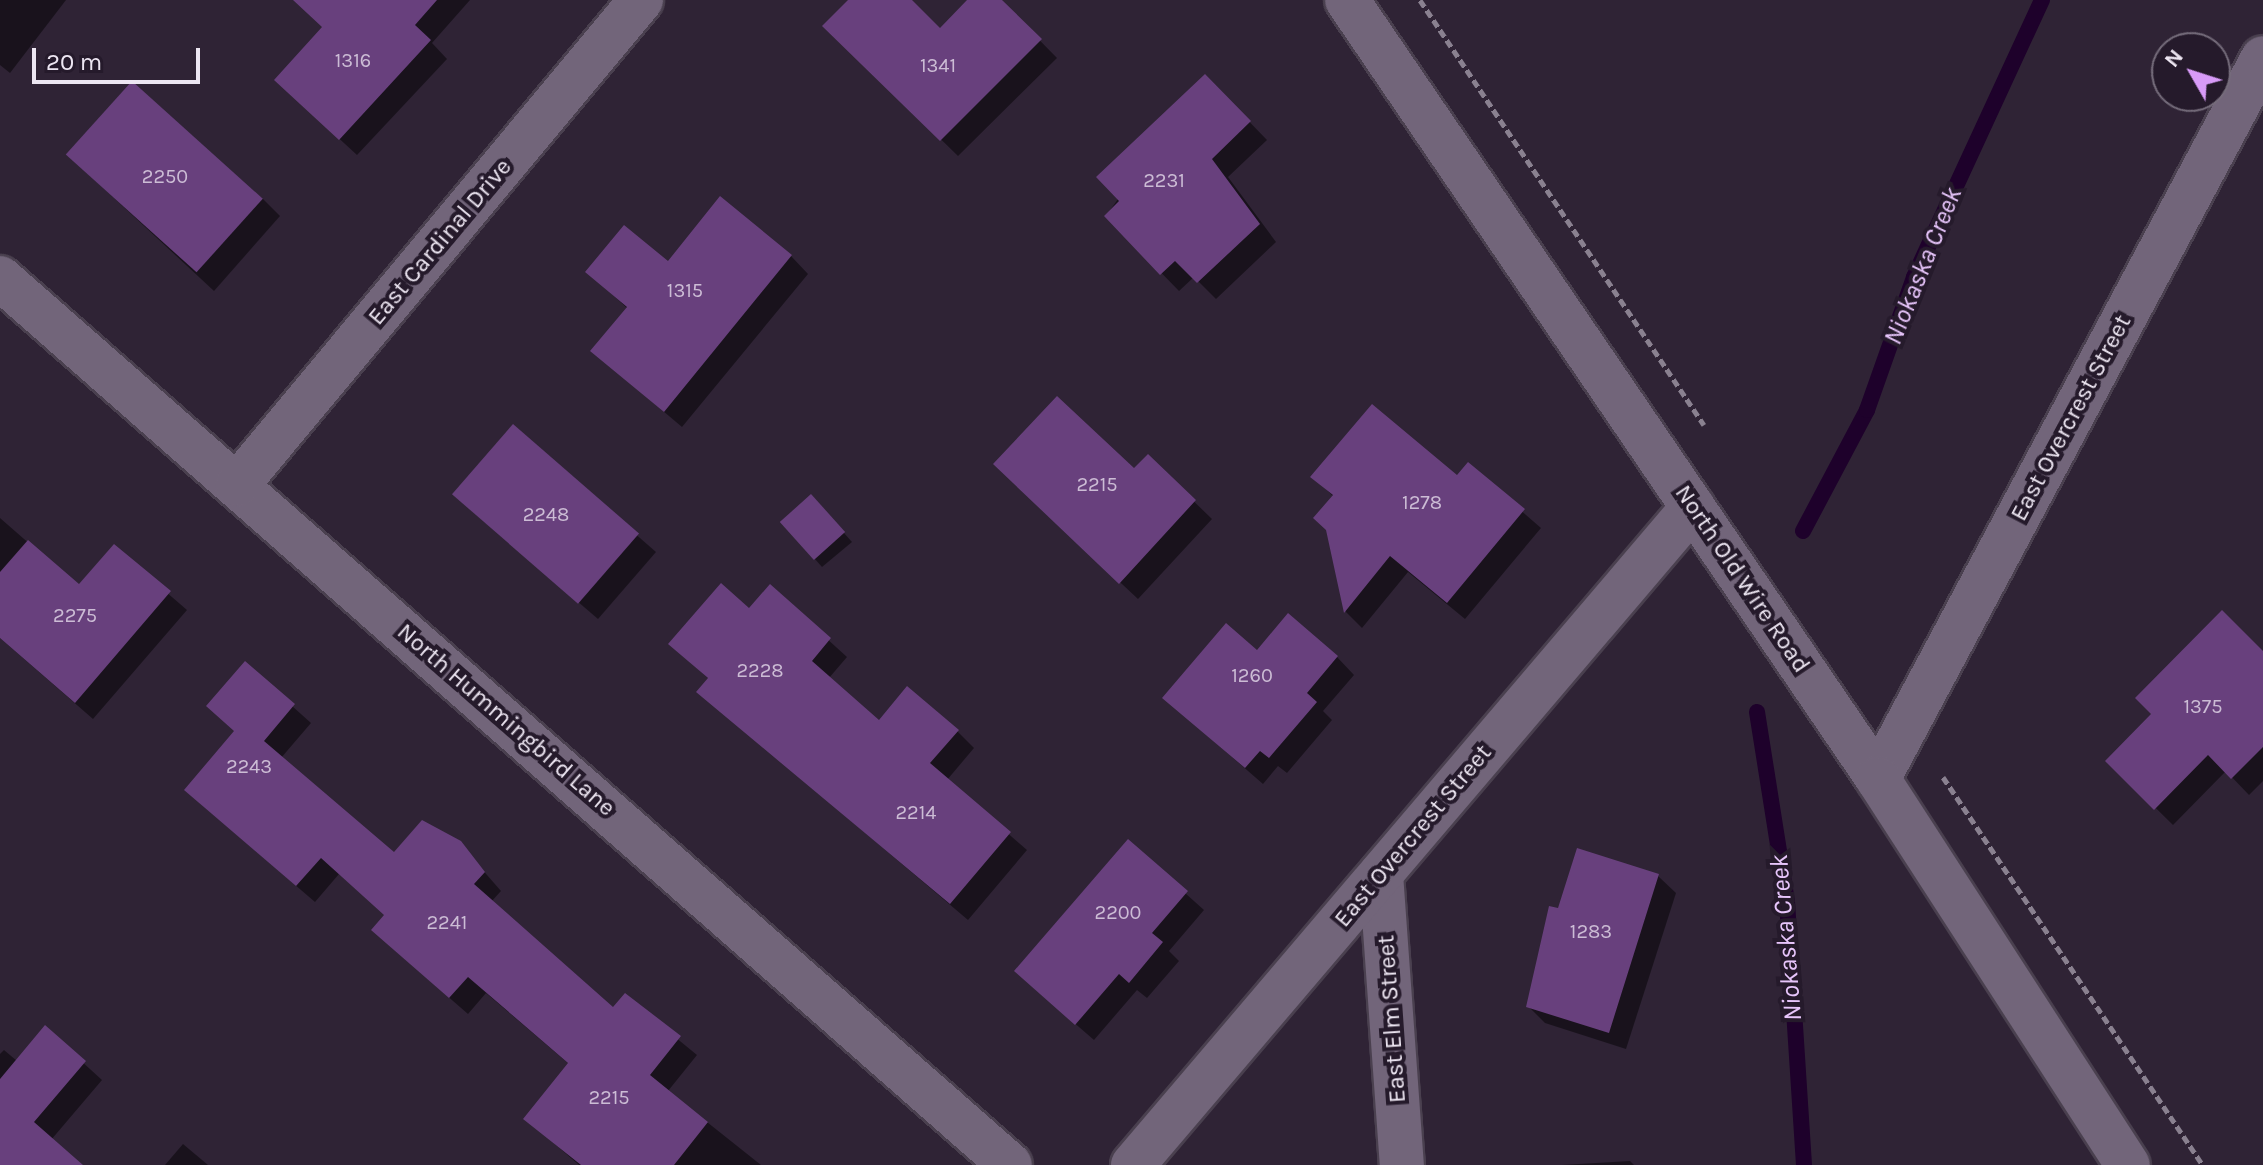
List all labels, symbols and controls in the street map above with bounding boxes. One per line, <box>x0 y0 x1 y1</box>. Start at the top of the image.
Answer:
scale bar <box>36 32 204 82</box>
north arrow <box>2151 32 2231 112</box>
text: N <box>2159 44 2189 72</box>
text: 20 m <box>46 48 102 76</box>
house number: 1316 <box>335 48 371 72</box>
house number: 1341 <box>920 53 956 77</box>
street label: East Cardinal Drive <box>362 153 518 331</box>
house number: 2250 <box>142 164 188 188</box>
house number: 2231 <box>1143 168 1185 192</box>
water label: Niokaska Creek <box>1877 183 1969 349</box>
house number: 1315 <box>667 278 703 302</box>
street label: East Overcrest Street <box>2004 310 2138 526</box>
house number: 2215 <box>1076 472 1118 496</box>
street label: North Old Wire Road <box>1669 480 1815 678</box>
house number: 1278 <box>1402 490 1442 514</box>
house number: 2248 <box>523 502 569 526</box>
house number: 2275 <box>53 603 97 627</box>
street label: North Hummingbird Lane <box>391 618 621 822</box>
house number: 2228 <box>736 658 784 682</box>
house number: 1260 <box>1231 663 1273 687</box>
house number: 1375 <box>2183 694 2223 718</box>
street label: East Overcrest Street <box>1328 739 1498 933</box>
house number: 2243 <box>226 754 272 778</box>
house number: 2214 <box>896 800 936 824</box>
water label: Niokaska Creek <box>1763 854 1809 1022</box>
house number: 2200 <box>1095 900 1141 924</box>
house number: 2241 <box>427 910 467 934</box>
house number: 1283 <box>1570 919 1612 943</box>
street label: East Elm Street <box>1372 934 1412 1104</box>
house number: 2215 <box>588 1085 630 1109</box>

